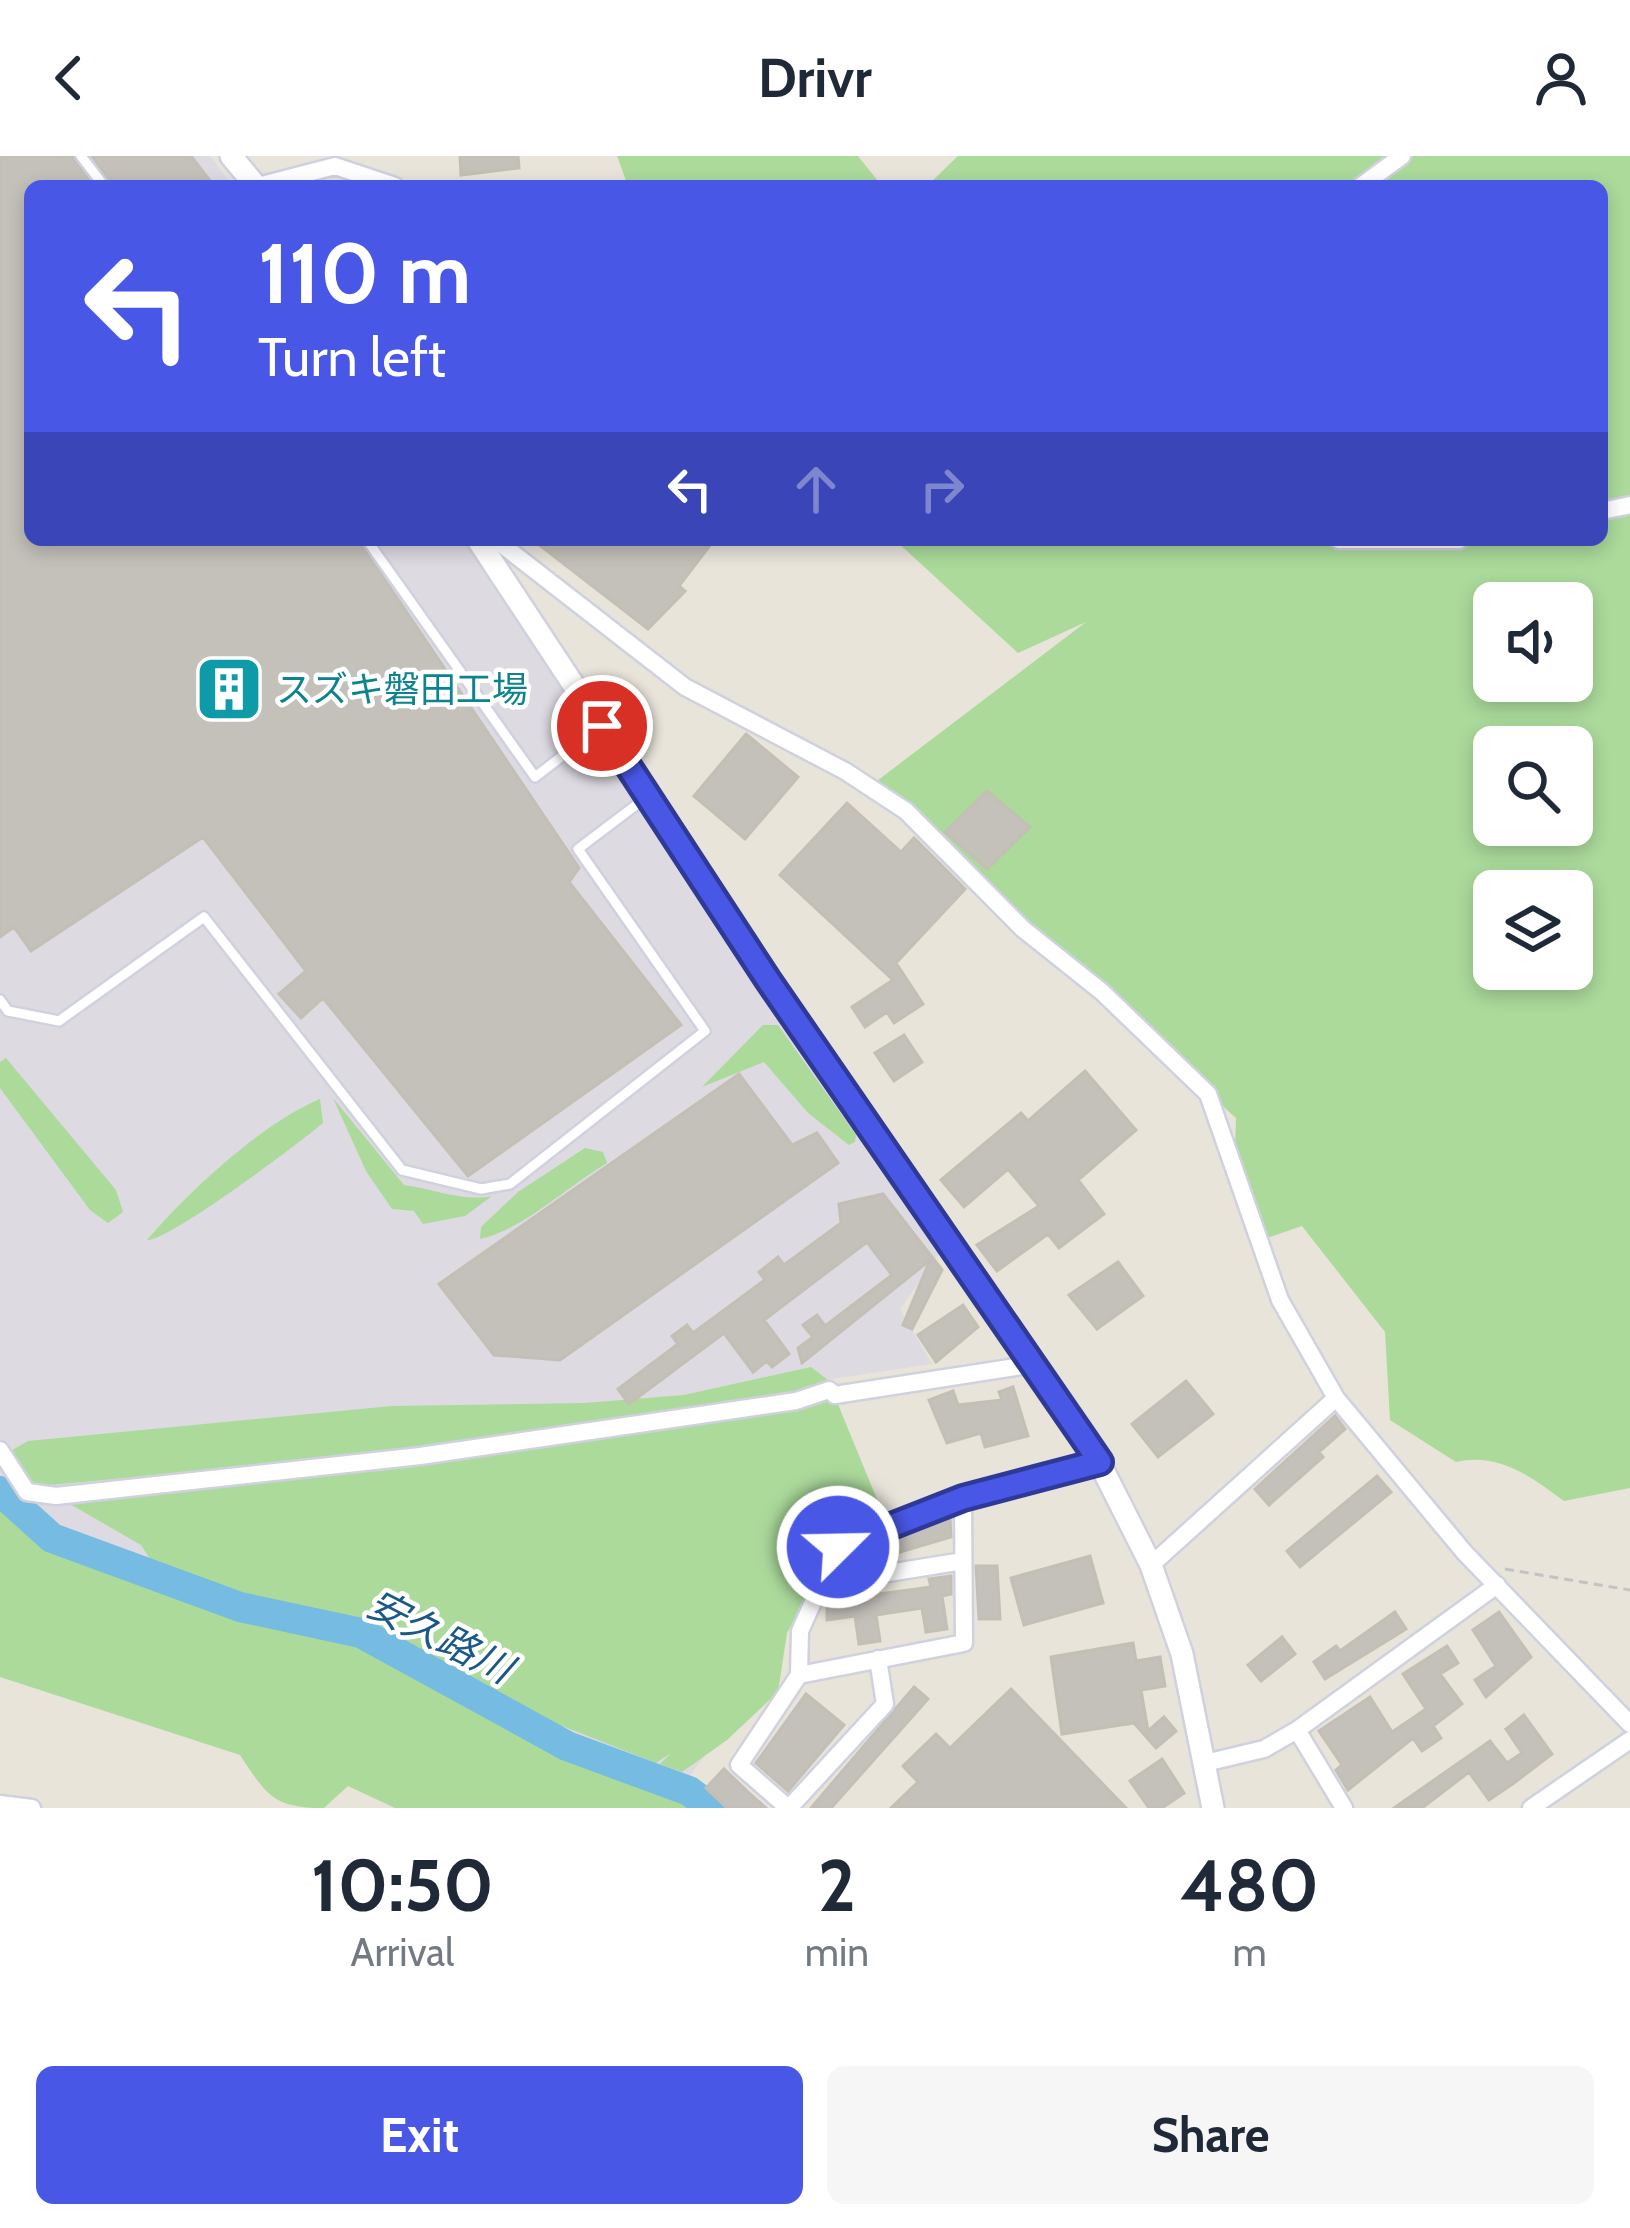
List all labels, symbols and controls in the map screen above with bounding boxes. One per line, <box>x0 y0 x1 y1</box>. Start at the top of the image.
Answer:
icon: back <box>36 45 102 111</box>
text: Drivr <box>758 45 872 111</box>
icon: person <box>1528 45 1594 111</box>
text: 110 m <box>258 222 471 324</box>
icon: left <box>60 228 216 384</box>
text: Turn left <box>258 324 446 390</box>
icon: left <box>657 456 723 522</box>
icon: ahead <box>783 456 849 522</box>
icon: right <box>909 456 975 522</box>
map controls <box>1473 582 1593 990</box>
button: sound <box>1473 582 1593 702</box>
building icon: スズキ磐田工場 <box>194 654 264 724</box>
place label: スズキ磐田工場 <box>276 667 528 711</box>
pin <box>551 675 653 777</box>
icon: arrive <box>569 693 635 759</box>
button: search <box>1473 726 1593 846</box>
button: layers <box>1473 870 1593 990</box>
position arrow <box>775 1484 901 1610</box>
water label: 安久路川 <box>360 1579 524 1695</box>
text: 10:50 <box>311 1842 494 1929</box>
text: 2 <box>818 1842 856 1929</box>
text: 480 <box>1180 1842 1319 1929</box>
text: Arrival <box>350 1928 454 1976</box>
text: min <box>805 1928 869 1976</box>
text: m <box>1232 1928 1267 1976</box>
button: Exit <box>36 2066 803 2204</box>
button: Share <box>827 2066 1594 2204</box>

